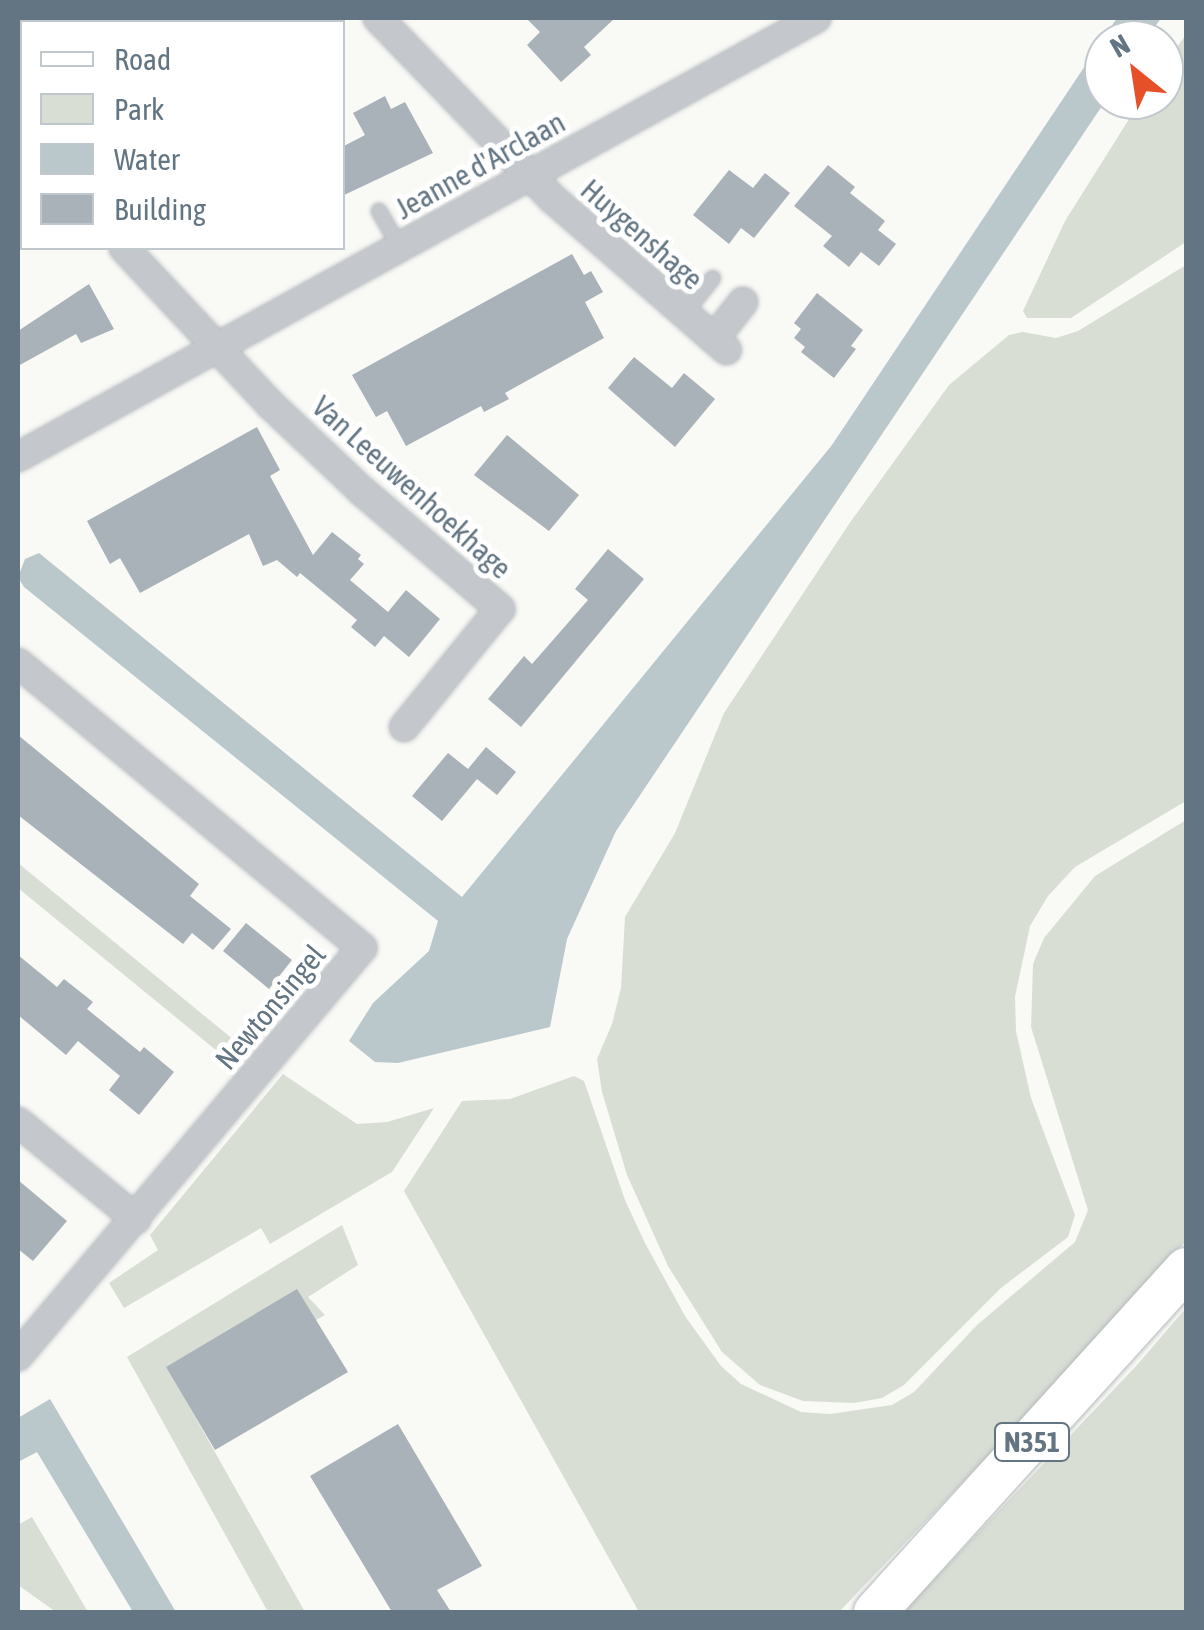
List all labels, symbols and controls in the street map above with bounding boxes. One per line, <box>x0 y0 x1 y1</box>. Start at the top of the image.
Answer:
legend <box>20 20 345 250</box>
north arrow <box>1084 20 1184 120</box>
text: N <box>1105 28 1135 64</box>
text: Road <box>114 42 171 76</box>
text: Park <box>114 92 164 126</box>
street label: Jeanne d'Arclaan <box>389 104 571 226</box>
text: Water <box>114 142 180 176</box>
street label: Huygenshage <box>574 171 710 297</box>
text: Building <box>114 192 206 226</box>
street label: Van Leeuwenhoekhage <box>305 388 519 586</box>
street label: Newtonsingel <box>207 937 333 1077</box>
road number: N351 <box>992 1419 1072 1465</box>

